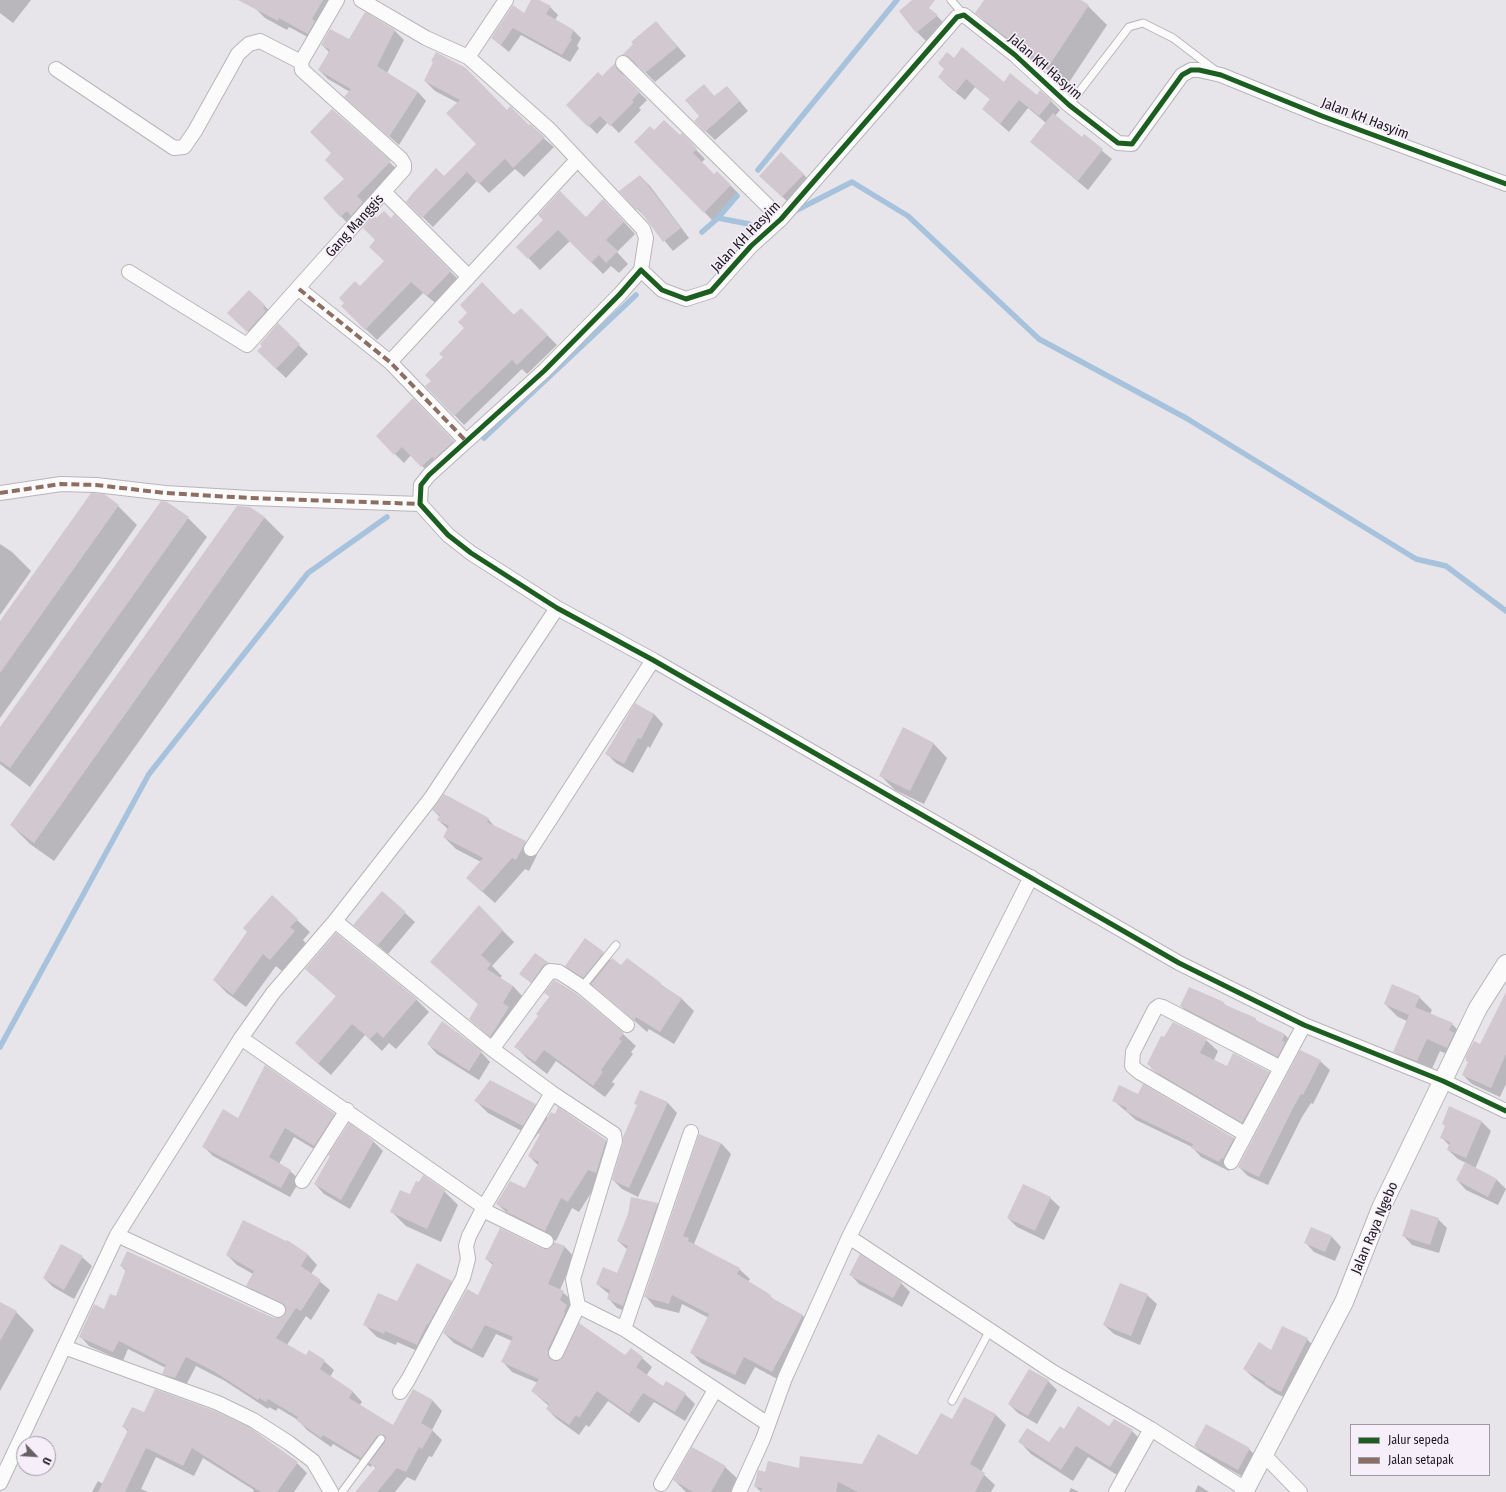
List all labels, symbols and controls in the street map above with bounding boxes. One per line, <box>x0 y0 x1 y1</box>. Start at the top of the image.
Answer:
street label: Jalan KH Hasyim <box>1005 30 1085 104</box>
street label: Jalan KH Hasyim <box>1319 95 1411 143</box>
street label: Gang Manggis <box>322 191 388 261</box>
street label: Jalan KH Hasyim <box>708 198 784 276</box>
street label: Jalan Raya Ngebo <box>1348 1179 1402 1277</box>
legend <box>1350 1424 1490 1476</box>
text: Jalur sepeda <box>1388 1433 1449 1447</box>
north arrow <box>16 1436 56 1476</box>
text: Jalan setapak <box>1388 1453 1454 1467</box>
text: U <box>39 1455 54 1467</box>

